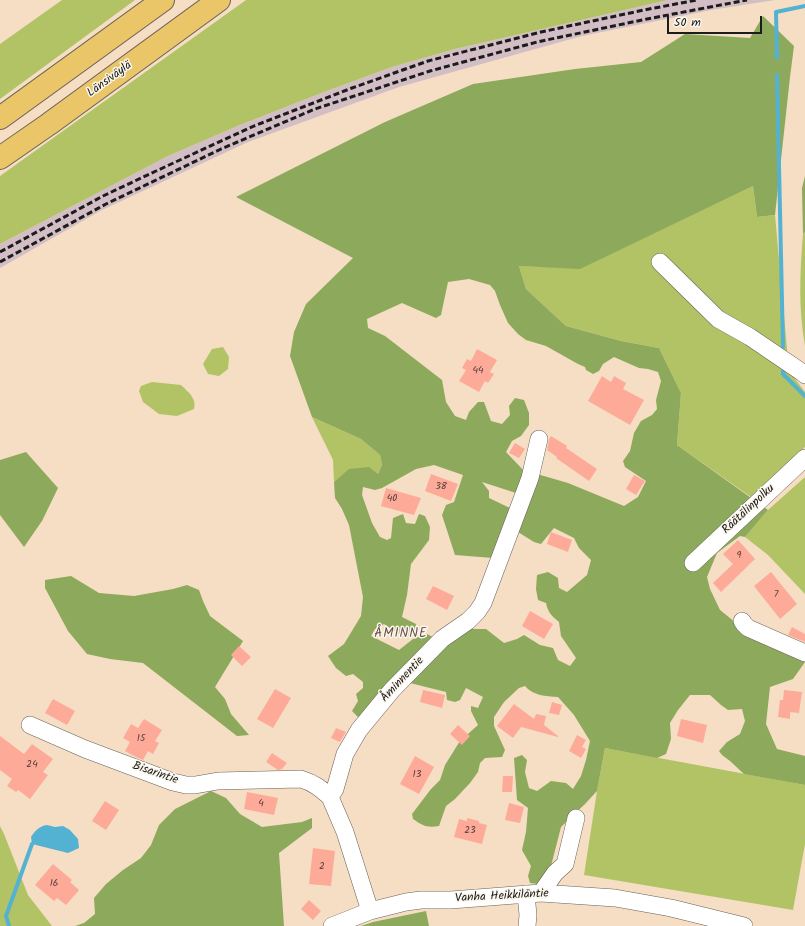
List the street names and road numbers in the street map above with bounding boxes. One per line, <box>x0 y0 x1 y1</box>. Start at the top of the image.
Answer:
street label: Länsiväylä <box>85 59 135 101</box>
street label: Räätälinpolku <box>720 482 778 538</box>
street label: Åminnentie <box>378 654 428 706</box>
street label: Bisarintie <box>130 759 180 789</box>
street label: Vanha Heikkiläntie <box>455 887 549 907</box>

